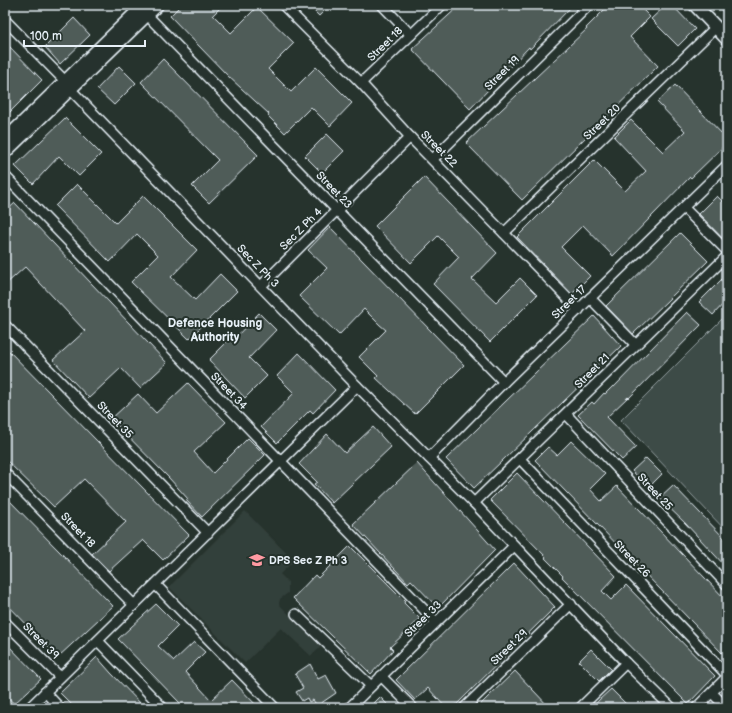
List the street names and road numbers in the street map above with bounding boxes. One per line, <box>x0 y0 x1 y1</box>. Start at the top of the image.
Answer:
street label: Street 18 <box>365 24 405 64</box>
street label: Street 19 <box>482 53 522 93</box>
street label: Street 20 <box>581 101 623 143</box>
street label: Street 22 <box>418 128 460 170</box>
street label: Street 23 <box>313 169 355 211</box>
street label: Sec Z Ph 4 <box>277 205 325 253</box>
street label: Sec Z Ph 3 <box>234 242 282 290</box>
street label: Street 17 <box>549 282 589 322</box>
street label: Street 21 <box>572 351 612 391</box>
street label: Street 34 <box>208 370 250 413</box>
street label: Street 35 <box>94 399 136 441</box>
street label: Street 25 <box>635 471 675 513</box>
street label: Street 18 <box>58 510 98 550</box>
street label: Street 26 <box>611 538 653 580</box>
street label: Street 33 <box>402 598 444 640</box>
street label: Street 39 <box>20 620 62 662</box>
street label: Street 29 <box>488 626 530 668</box>

